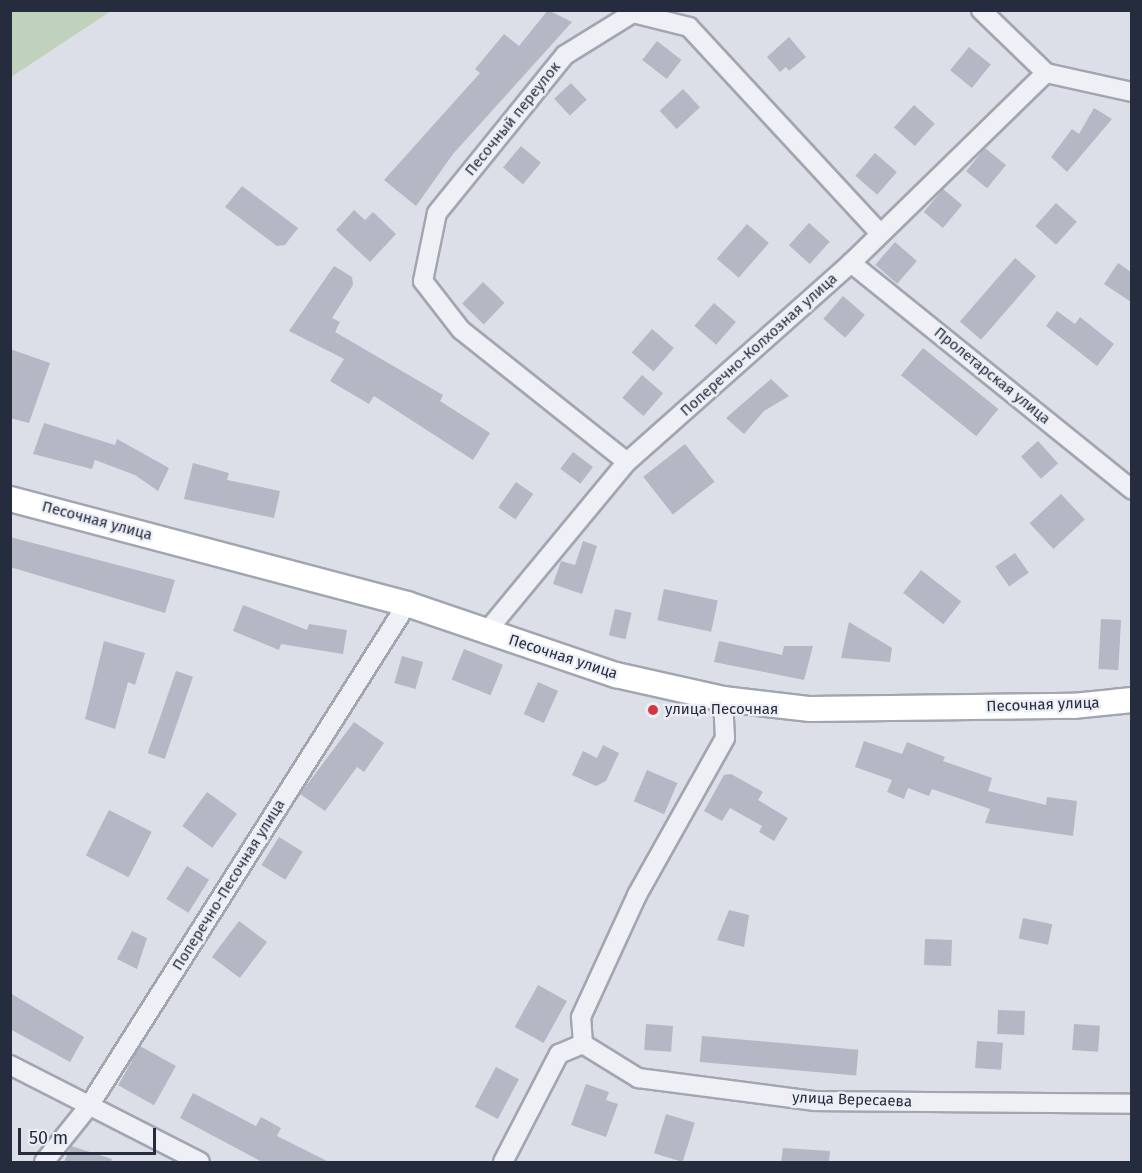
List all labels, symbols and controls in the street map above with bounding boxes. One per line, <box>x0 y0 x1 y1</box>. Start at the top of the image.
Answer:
street label: Песочный переулок <box>461 58 565 180</box>
street label: Поперечно-Колхозная улица <box>677 270 841 420</box>
street label: Пролетарская улица <box>930 324 1054 428</box>
street label: Песочная улица <box>40 498 154 544</box>
street label: Песочная улица <box>506 631 620 683</box>
street label: Песочная улица <box>986 694 1100 716</box>
place label: улица Песочная <box>665 701 778 719</box>
marker: улица Песочная <box>646 703 660 717</box>
street label: Поперечно-Песочная улица <box>169 796 289 974</box>
street label: улица Вересаева <box>792 1089 912 1111</box>
scale bar <box>21 1116 159 1154</box>
text: 50 m <box>29 1127 68 1149</box>

